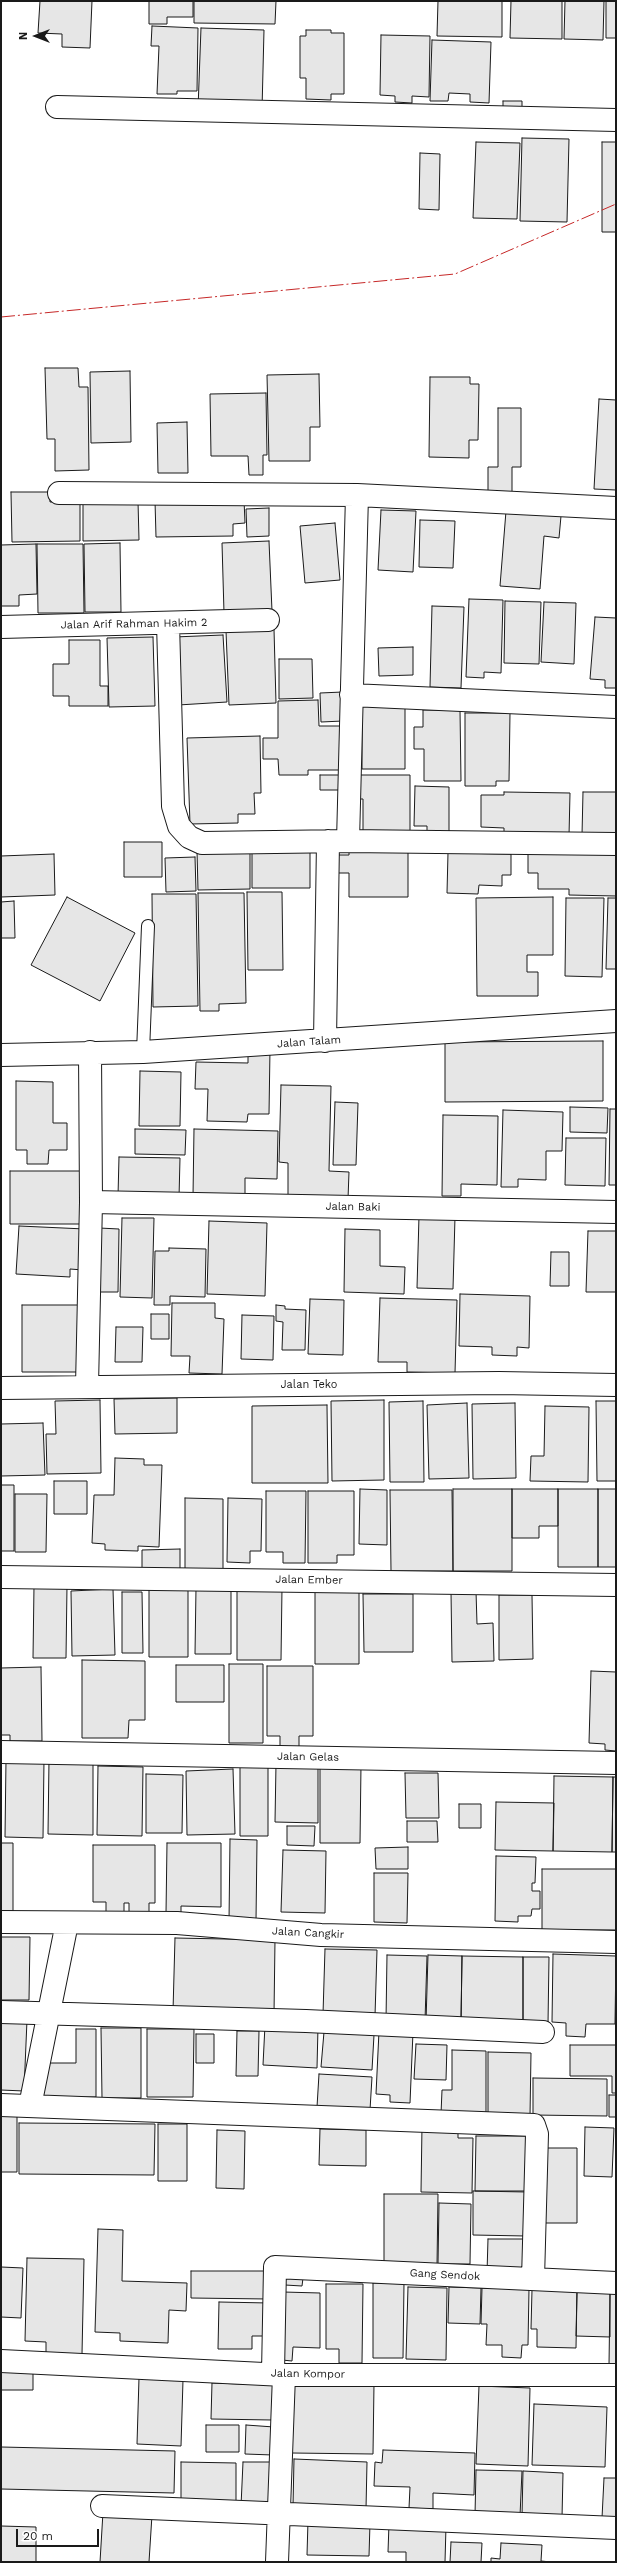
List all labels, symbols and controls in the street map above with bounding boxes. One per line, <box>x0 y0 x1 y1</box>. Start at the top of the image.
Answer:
north arrow <box>16 16 56 56</box>
text: N <box>17 32 30 40</box>
street label: Jalan Arif Rahman Hakim 2 <box>60 616 208 632</box>
street label: Jalan Talam <box>276 1033 342 1051</box>
street label: Jalan Baki <box>325 1200 381 1214</box>
street label: Jalan Teko <box>281 1378 337 1392</box>
street label: Jalan Ember <box>275 1573 343 1587</box>
street label: Jalan Gelas <box>277 1750 339 1764</box>
street label: Jalan Cangkir <box>271 1925 345 1941</box>
street label: Gang Sendok <box>409 2267 481 2283</box>
street label: Jalan Kompor <box>271 2367 345 2381</box>
scale bar <box>18 2521 101 2547</box>
text: 20 m <box>23 2529 53 2543</box>

